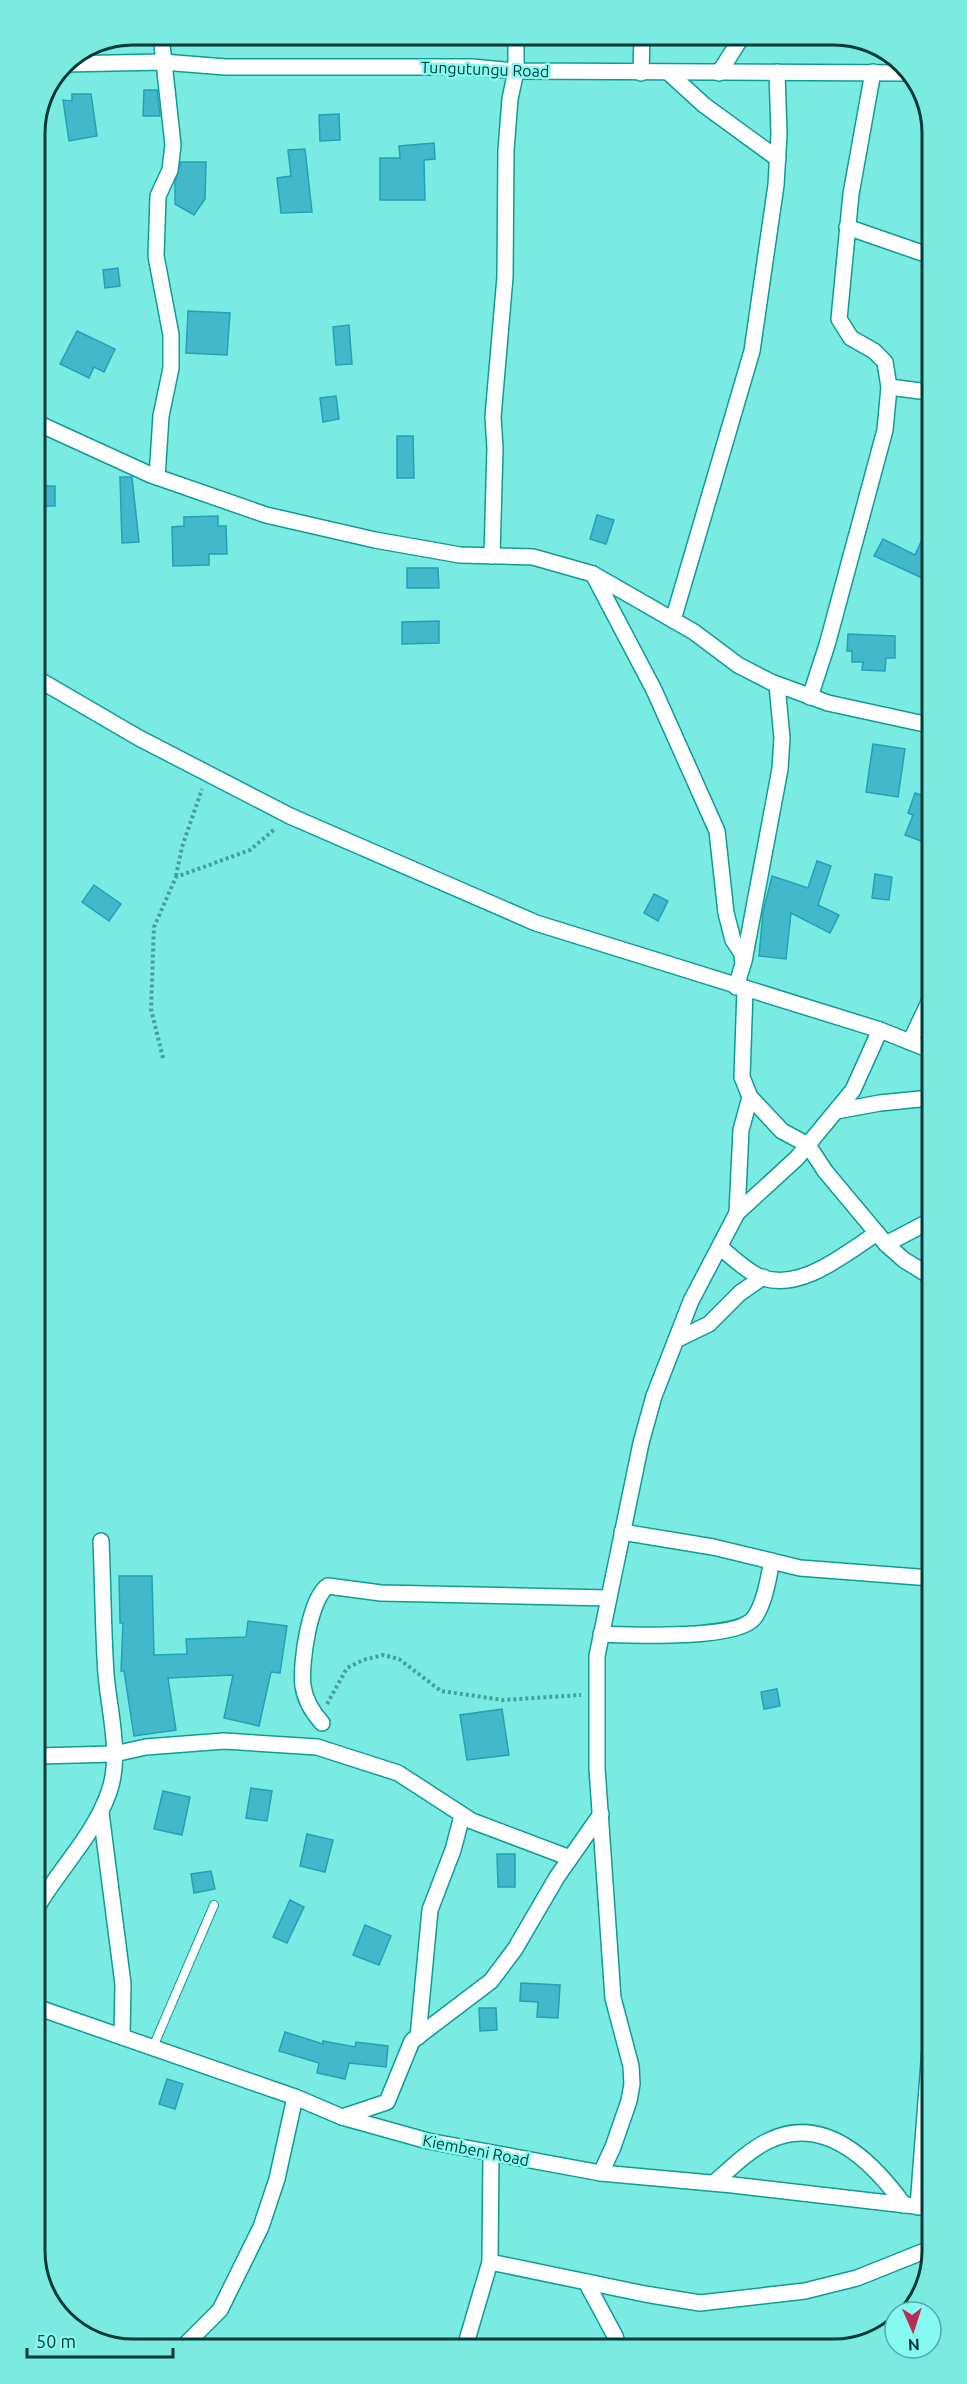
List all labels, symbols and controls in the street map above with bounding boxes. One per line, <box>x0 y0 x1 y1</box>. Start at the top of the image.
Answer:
street label: Tungutungu Road <box>420 58 550 80</box>
street label: Kiembeni Road <box>421 2131 531 2169</box>
north arrow <box>883 2300 943 2360</box>
scale bar <box>27 2321 172 2359</box>
text: 50 m <box>36 2331 76 2351</box>
text: N <box>907 2336 920 2354</box>

